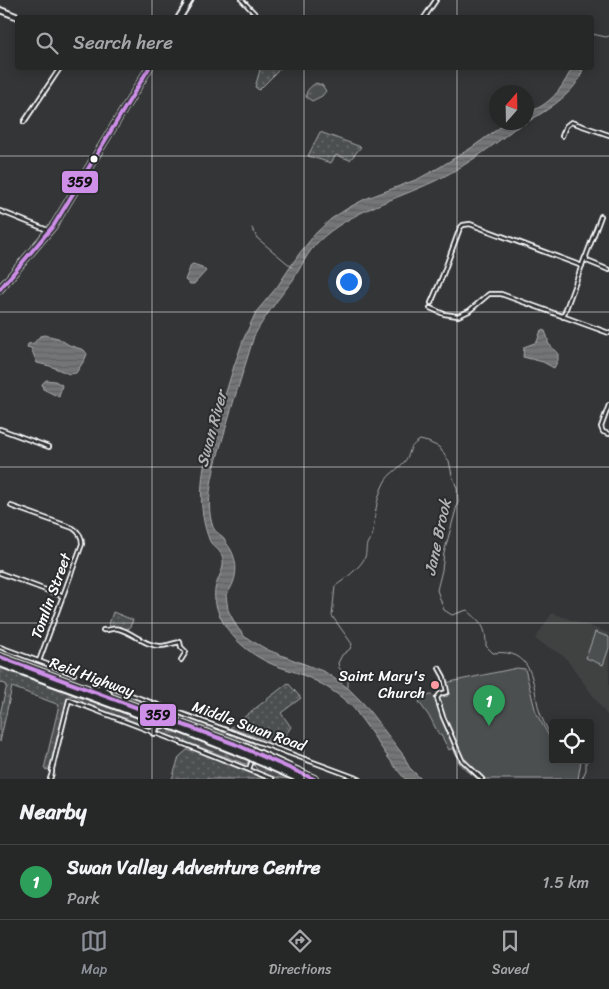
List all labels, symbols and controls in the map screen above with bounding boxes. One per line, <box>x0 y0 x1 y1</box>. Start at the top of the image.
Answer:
search box <box>15 15 594 70</box>
text: Search here <box>73 26 173 59</box>
icon: search <box>33 29 61 57</box>
north arrow <box>489 85 534 130</box>
unlabelled marker <box>89 154 99 164</box>
line badge: 359 <box>61 170 99 194</box>
text: 359 <box>67 170 93 195</box>
your location <box>336 269 362 295</box>
water label: Swan River <box>187 385 236 470</box>
water label: Jane Brook <box>415 495 460 578</box>
street label: Tomlin Street <box>23 549 79 643</box>
street label: Reid Highway <box>46 650 138 704</box>
place label: Saint Mary's Church <box>339 663 425 706</box>
marker: Saint Mary's Church <box>429 679 441 691</box>
pin: 1 <box>473 685 505 726</box>
street label: Middle Swan Road <box>188 693 311 759</box>
line badge: 359 <box>139 703 177 727</box>
text: 359 <box>145 703 171 728</box>
map controls <box>549 719 594 764</box>
button: locate <box>549 719 594 764</box>
text: Nearby <box>20 793 86 831</box>
text: Swan Valley Adventure Centre <box>67 851 321 884</box>
text: 1 <box>33 868 39 897</box>
text: 1.5 km <box>543 868 589 897</box>
text: Park <box>67 884 100 913</box>
tab: Map <box>80 927 108 982</box>
tab: Directions <box>269 927 331 982</box>
tab: Saved <box>492 927 529 982</box>

